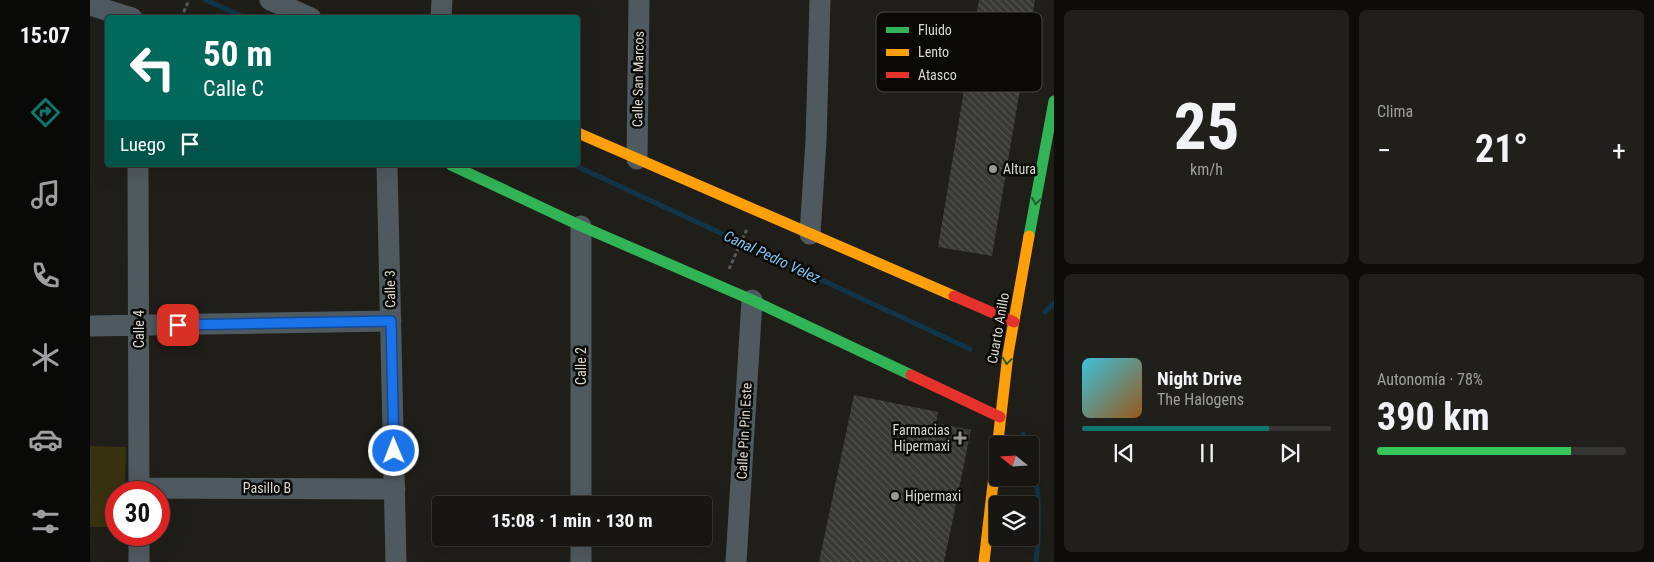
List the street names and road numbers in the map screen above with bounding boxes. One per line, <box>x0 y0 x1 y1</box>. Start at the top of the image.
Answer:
street label: Calle San Marcos <box>629 31 647 127</box>
street label: Calle 3 <box>382 270 398 308</box>
street label: Cuarto Anillo <box>984 291 1012 365</box>
street label: Calle 4 <box>131 310 147 348</box>
street label: Calle 2 <box>573 347 589 385</box>
street label: Calle Pin Pin Este <box>733 382 755 480</box>
street label: Pasillo B <box>243 480 291 496</box>

